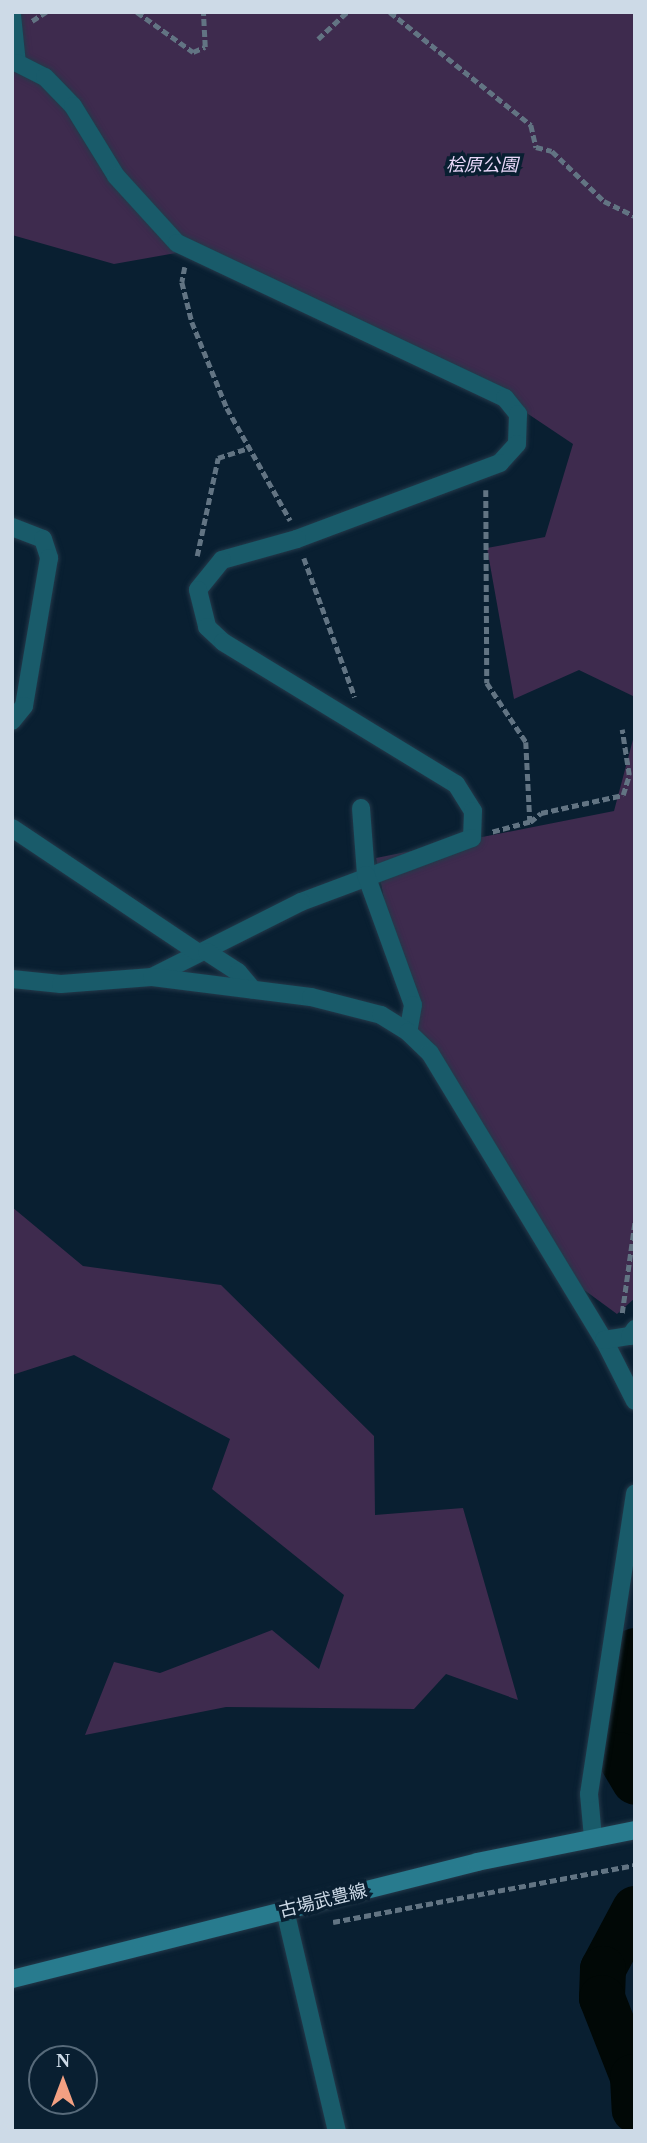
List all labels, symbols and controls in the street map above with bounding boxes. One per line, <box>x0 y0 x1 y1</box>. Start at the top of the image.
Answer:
park label: 桧原公園 <box>446 154 518 176</box>
street label: 古場武豊線 <box>277 1880 369 1922</box>
north arrow <box>28 2045 98 2115</box>
text: N <box>56 2050 70 2071</box>

